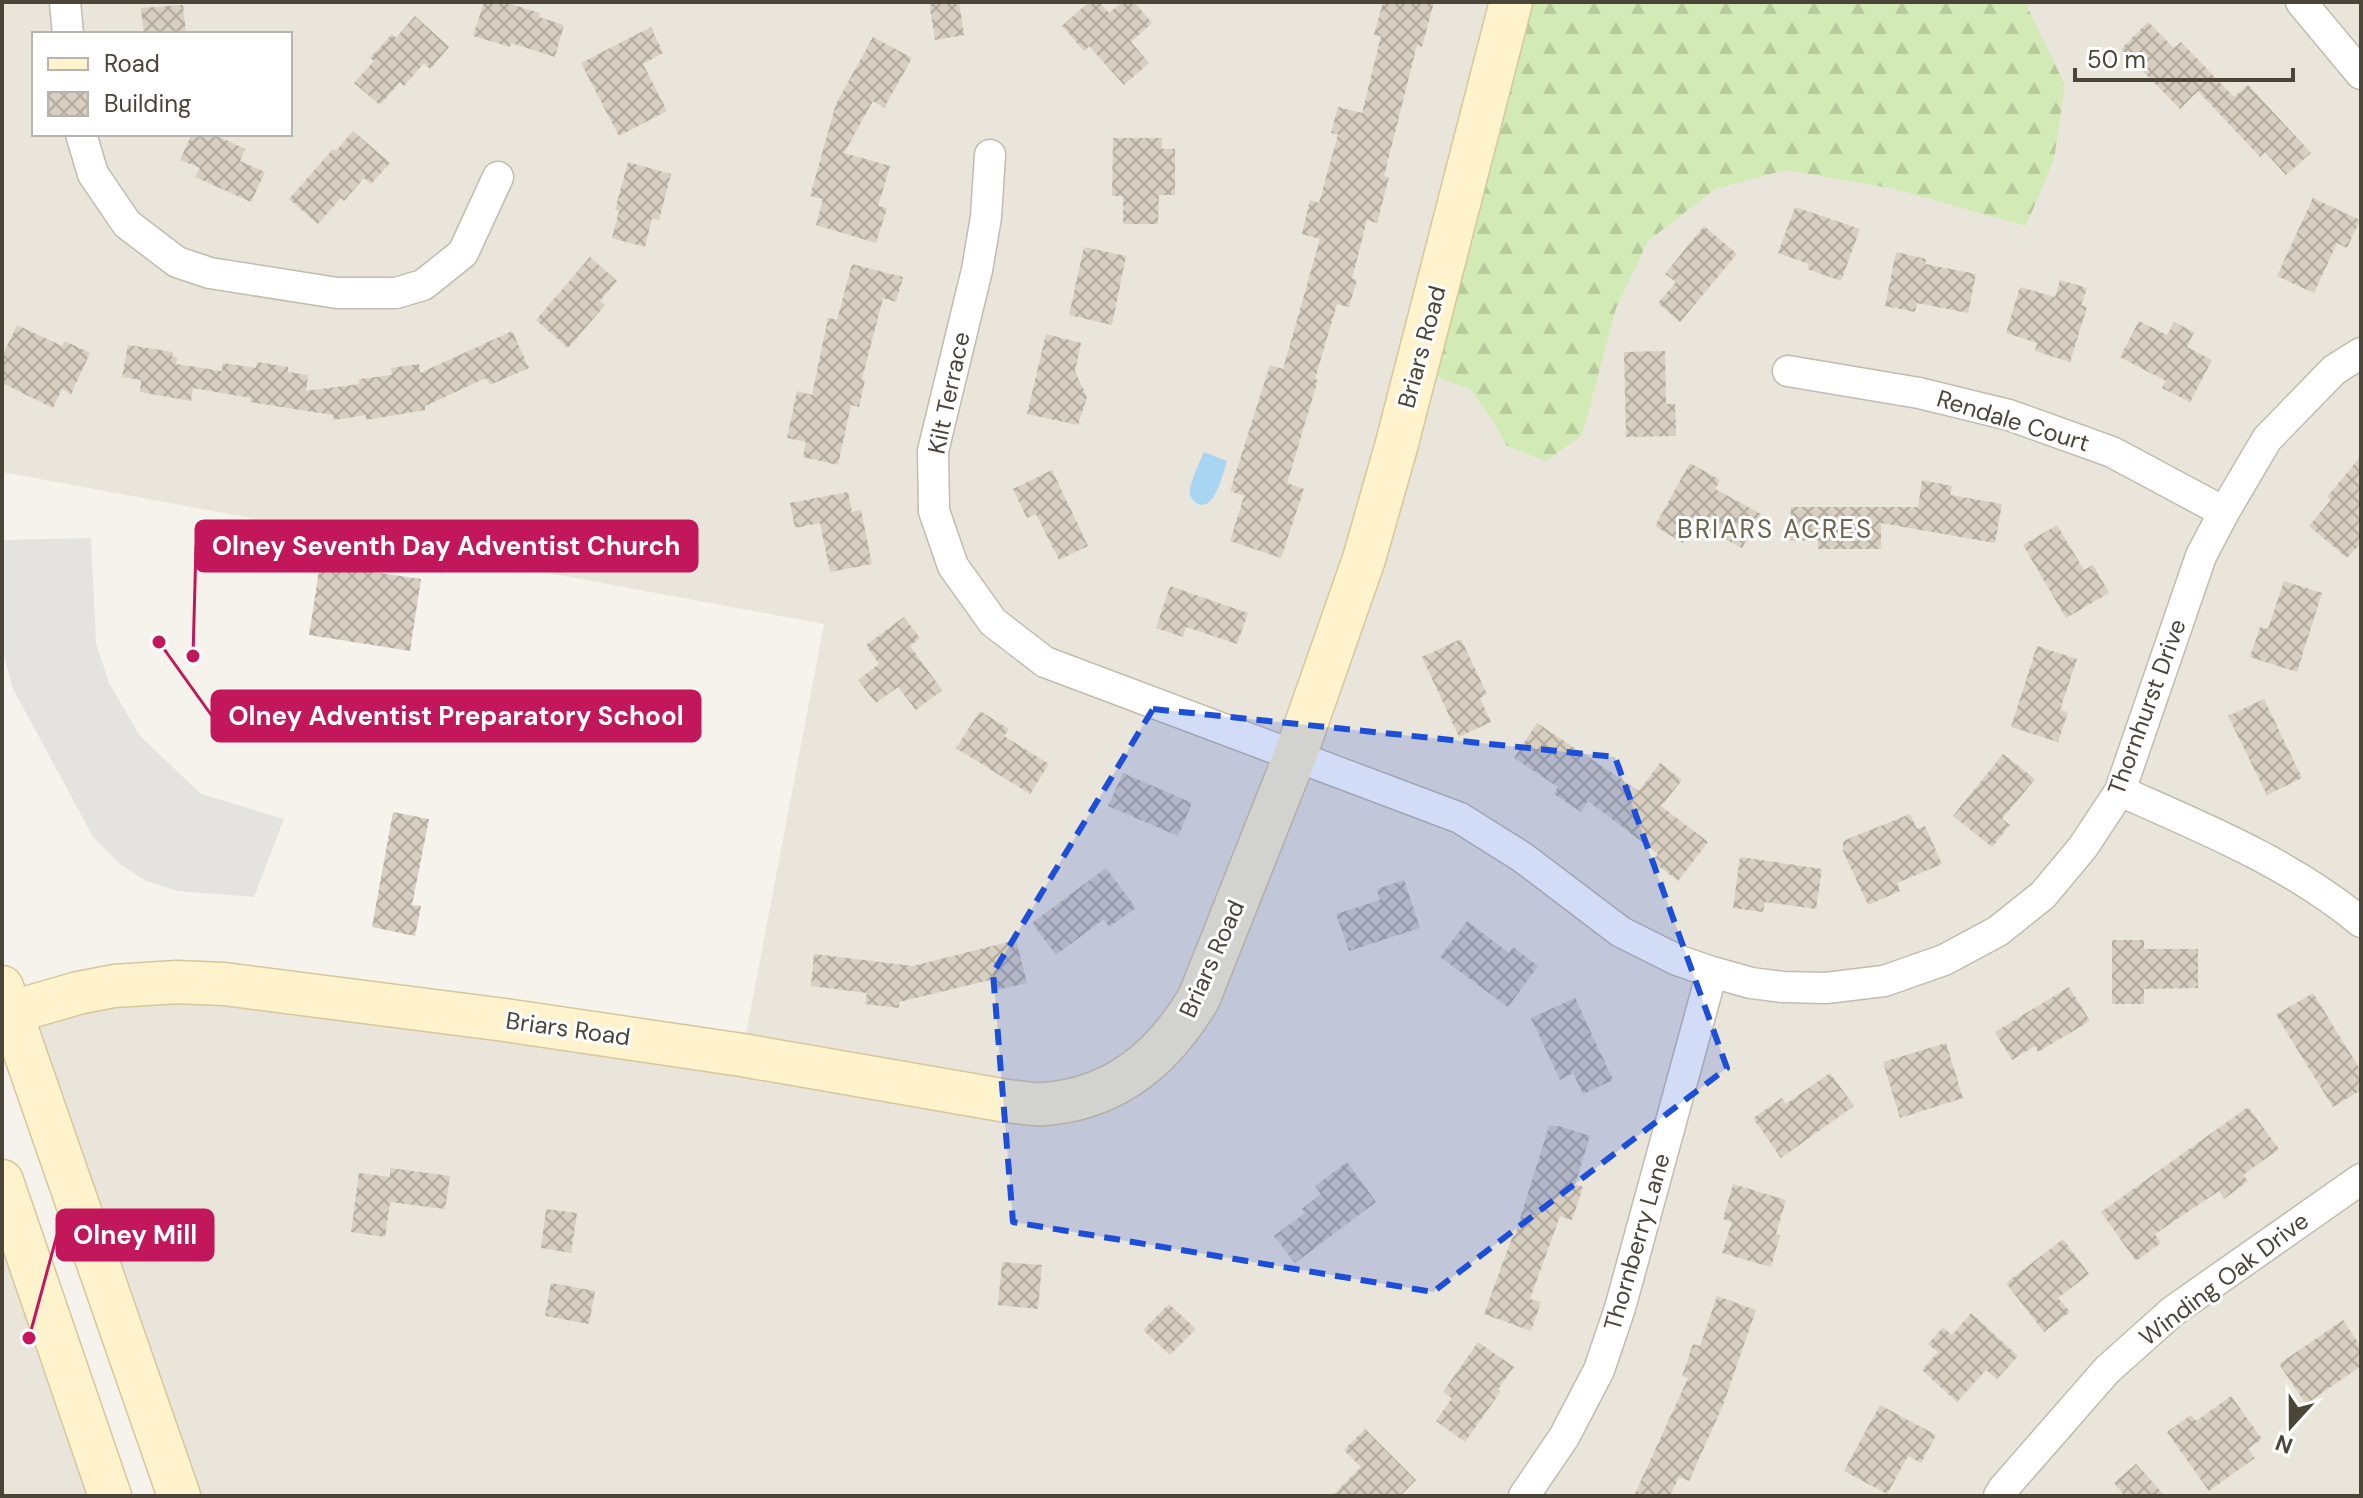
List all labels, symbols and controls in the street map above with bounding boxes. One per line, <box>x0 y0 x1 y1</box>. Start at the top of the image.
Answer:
legend <box>32 32 292 136</box>
scale bar <box>2075 32 2293 82</box>
text: 50 m <box>2087 44 2146 75</box>
text: Road <box>104 48 160 79</box>
text: Building <box>104 88 191 119</box>
street label: Briars Road <box>1390 282 1453 411</box>
street label: Kilt Terrace <box>920 329 977 457</box>
street label: Rendale Court <box>1933 383 2093 458</box>
district label: BRIARS ACRES <box>1677 512 1873 546</box>
callout: Olney Seventh Day Adventist Church <box>196 521 697 571</box>
text: Olney Seventh Day Adventist Church <box>212 529 680 563</box>
street label: Thornhurst Drive <box>2100 615 2193 799</box>
callout: Olney Adventist Preparatory School <box>212 691 700 741</box>
text: Olney Adventist Preparatory School <box>228 699 684 733</box>
street label: Briars Road <box>1172 895 1251 1022</box>
street label: Briars Road <box>504 1004 632 1053</box>
street label: Thornberry Lane <box>1596 1149 1677 1334</box>
street label: Winding Oak Drive <box>2133 1205 2315 1352</box>
callout: Olney Mill <box>57 1210 213 1260</box>
text: Olney Mill <box>73 1218 197 1252</box>
north arrow <box>2251 1386 2331 1466</box>
text: N <box>2271 1428 2297 1461</box>

